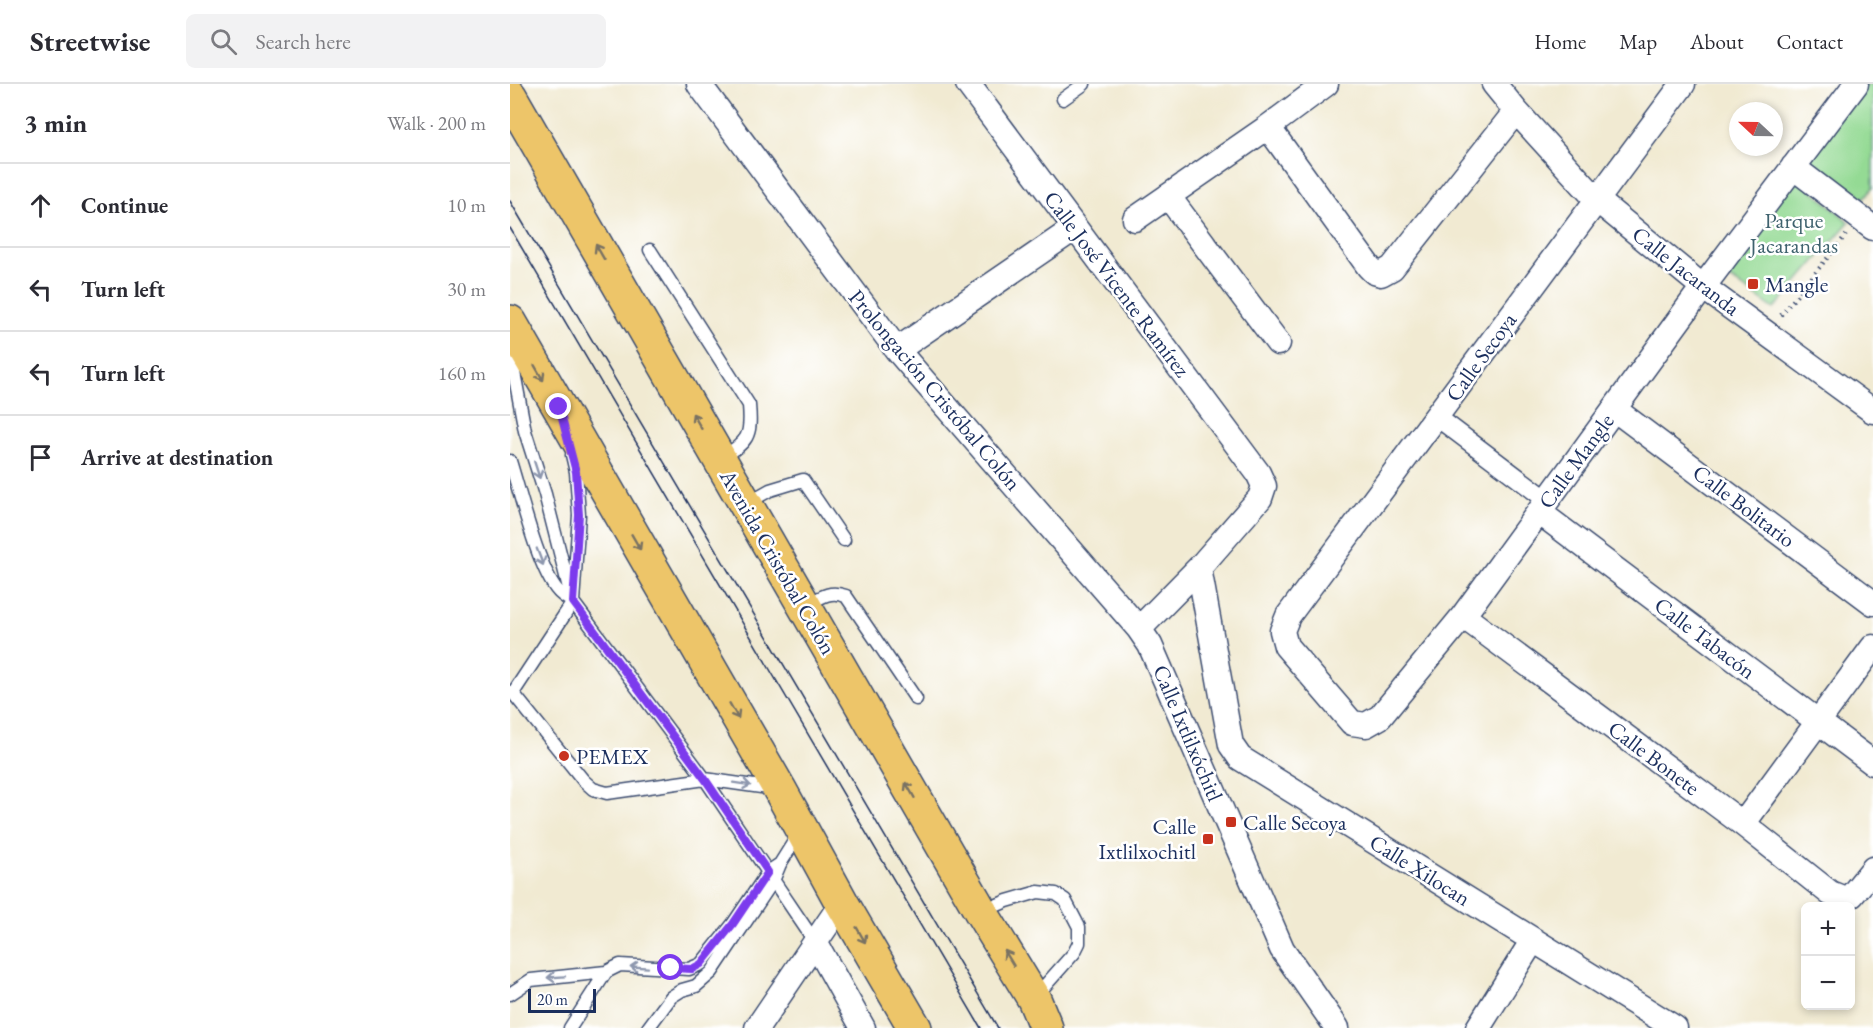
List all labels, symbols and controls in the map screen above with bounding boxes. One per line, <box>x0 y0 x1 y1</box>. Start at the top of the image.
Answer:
search box <box>186 14 606 68</box>
text: Streetwise <box>30 23 150 59</box>
icon: search <box>207 25 240 58</box>
text: Search here <box>255 27 351 56</box>
text: Home <box>1534 28 1586 55</box>
text: Map <box>1619 28 1657 55</box>
text: About <box>1690 28 1743 55</box>
text: Contact <box>1776 28 1843 55</box>
north arrow <box>1729 102 1783 156</box>
text: 3 min <box>24 106 87 140</box>
text: Walk · 200 m <box>387 110 486 136</box>
street label: Calle José Vicente Ramírez <box>1037 185 1197 384</box>
icon: ahead <box>24 189 57 222</box>
text: Continue <box>81 191 168 220</box>
text: 10 m <box>447 192 486 218</box>
park label: Parque Jacarandas <box>1748 206 1838 260</box>
street label: Calle Jacaranda <box>1626 220 1746 322</box>
one-way arrow <box>593 244 605 261</box>
place label: Mangle <box>1765 270 1829 299</box>
icon: left <box>24 273 57 306</box>
text: Turn left <box>81 275 165 304</box>
text: 30 m <box>447 276 486 302</box>
marker: Mangle <box>1746 277 1760 291</box>
street label: Prolongación Cristóbal Colón <box>842 283 1028 497</box>
street label: Calle Secoya <box>1439 306 1523 407</box>
icon: left <box>24 357 57 390</box>
text: Turn left <box>81 359 165 388</box>
text: 160 m <box>438 360 486 386</box>
one-way arrow <box>533 364 545 381</box>
route end <box>545 393 571 419</box>
street label: Calle Mangle <box>1532 407 1621 514</box>
one-way arrow <box>690 413 702 430</box>
icon: arrive <box>24 441 57 474</box>
text: Arrive at destination <box>81 443 273 472</box>
street label: Calle Bolitario <box>1687 458 1801 554</box>
one-way arrow <box>532 460 543 479</box>
street label: Avenida Cristóbal Colón <box>713 463 843 660</box>
one-way arrow <box>631 533 643 550</box>
one-way arrow <box>536 547 547 565</box>
street label: Calle Tabacón <box>1648 590 1762 686</box>
street label: Calle Ixtlilxóchitl <box>1146 660 1230 806</box>
one-way arrow <box>728 702 740 719</box>
street label: Calle Bonete <box>1602 714 1706 802</box>
place label: PEMEX <box>576 742 649 771</box>
marker: PEMEX <box>557 749 571 763</box>
one-way arrow <box>732 779 752 790</box>
one-way arrow <box>904 782 916 799</box>
place label: Calle Secoya <box>1243 808 1347 837</box>
place label: Calle Ixtlilxochitl <box>1099 812 1196 866</box>
marker: Calle Secoya <box>1224 815 1238 829</box>
street label: Calle Xilocan <box>1364 827 1476 913</box>
marker: Calle Ixtlilxochitl <box>1201 832 1215 846</box>
map controls <box>1801 902 1855 1010</box>
button: + <box>1801 902 1855 956</box>
one-way arrow <box>855 926 867 943</box>
one-way arrow <box>1002 950 1014 967</box>
route start <box>657 954 683 980</box>
button: − <box>1801 956 1855 1010</box>
one-way arrow <box>630 961 650 972</box>
one-way arrow <box>546 972 566 983</box>
scale bar <box>528 986 596 1014</box>
text: 20 m <box>537 989 568 1010</box>

